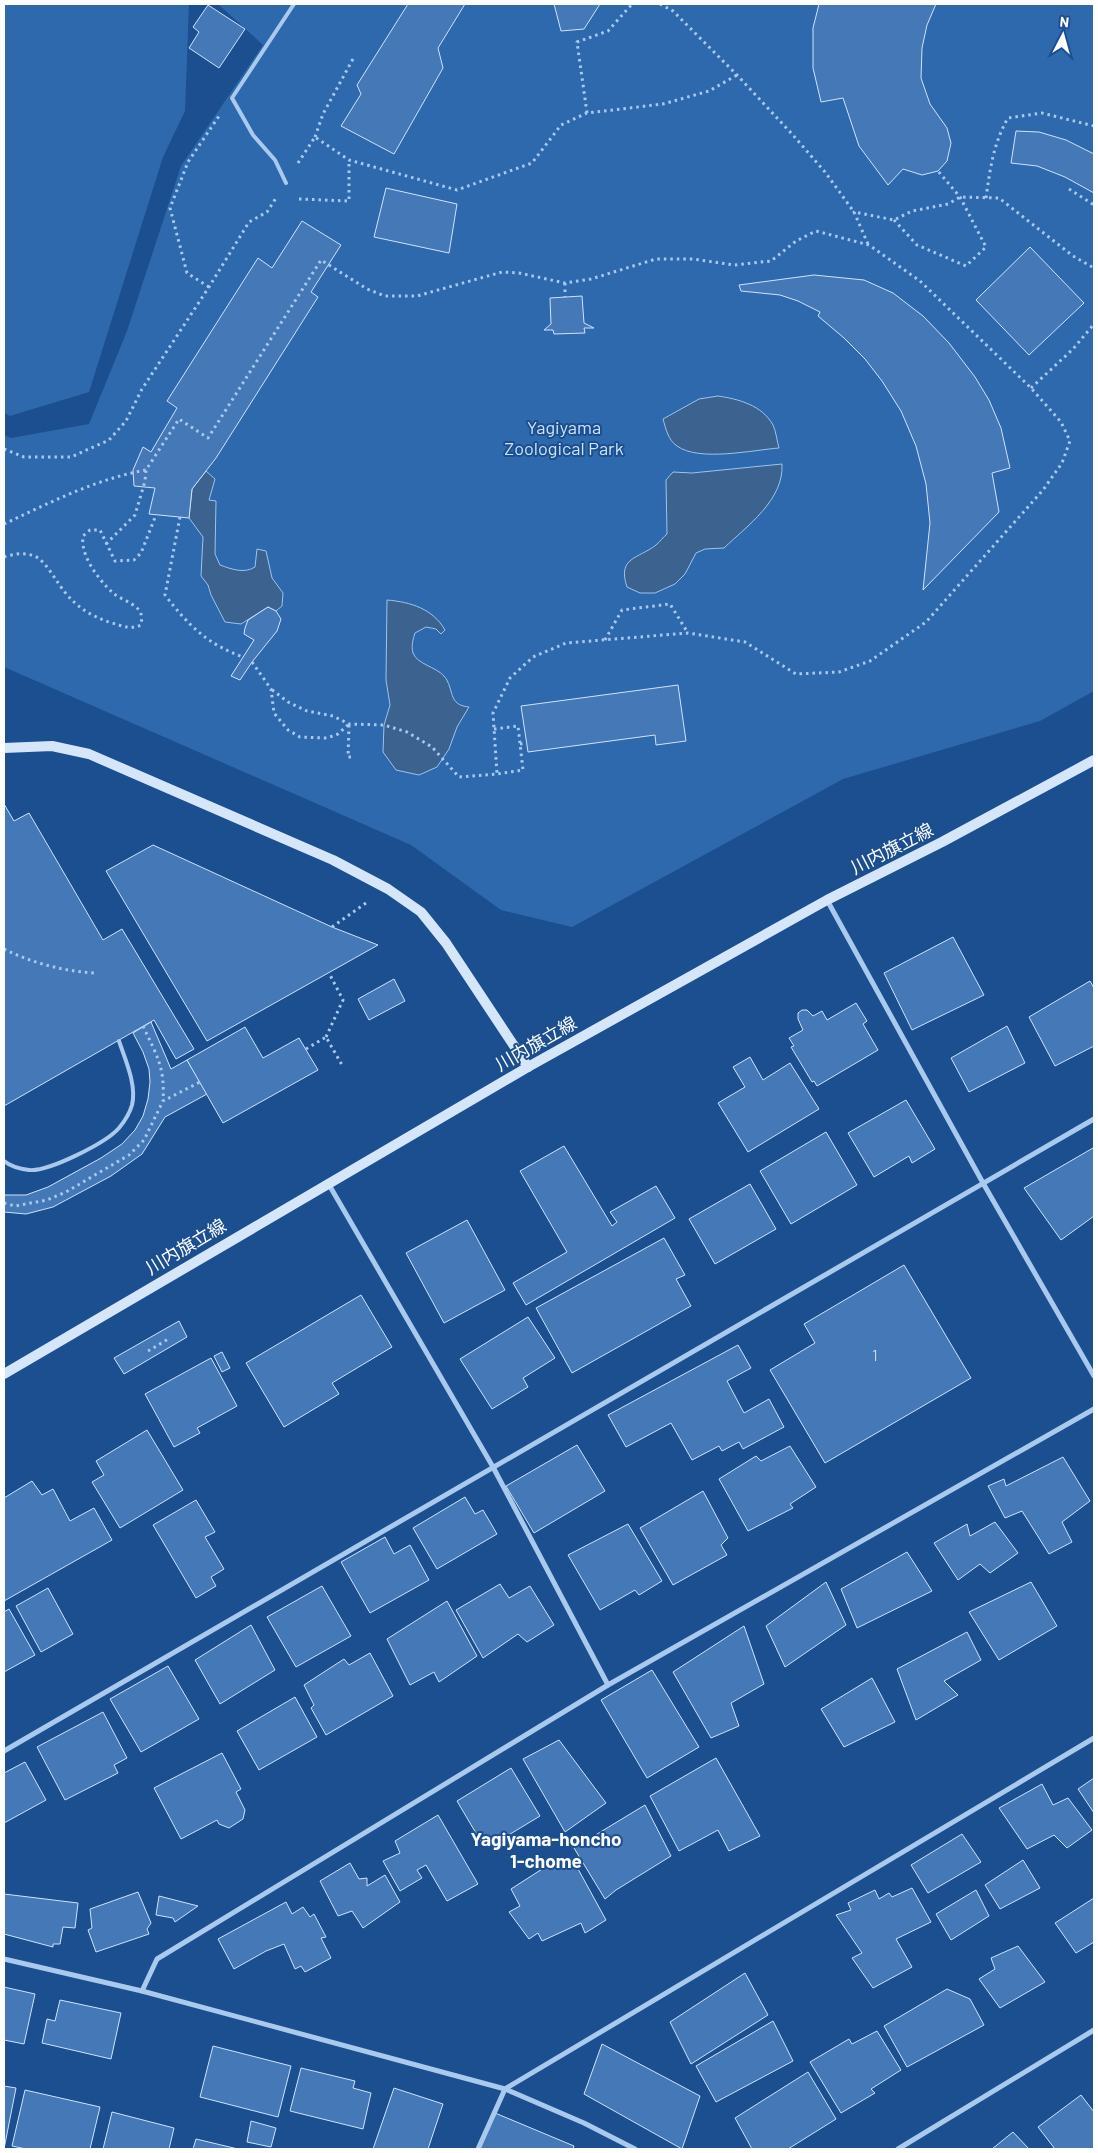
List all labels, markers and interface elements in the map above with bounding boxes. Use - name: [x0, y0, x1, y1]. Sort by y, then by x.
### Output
- north arrow: [1038, 10, 1088, 60]
- text: N: [1059, 13, 1070, 31]
- park label: Yagiyama Zoological Park: [504, 416, 624, 459]
- street label: 川内旗立線: [846, 818, 937, 878]
- street label: 川内旗立線: [491, 1011, 580, 1075]
- street label: 川内旗立線: [141, 1214, 230, 1279]
- house number: 1: [872, 1346, 878, 1364]
- district label: Yagiyama-honcho 1-chome: [470, 1827, 622, 1872]

